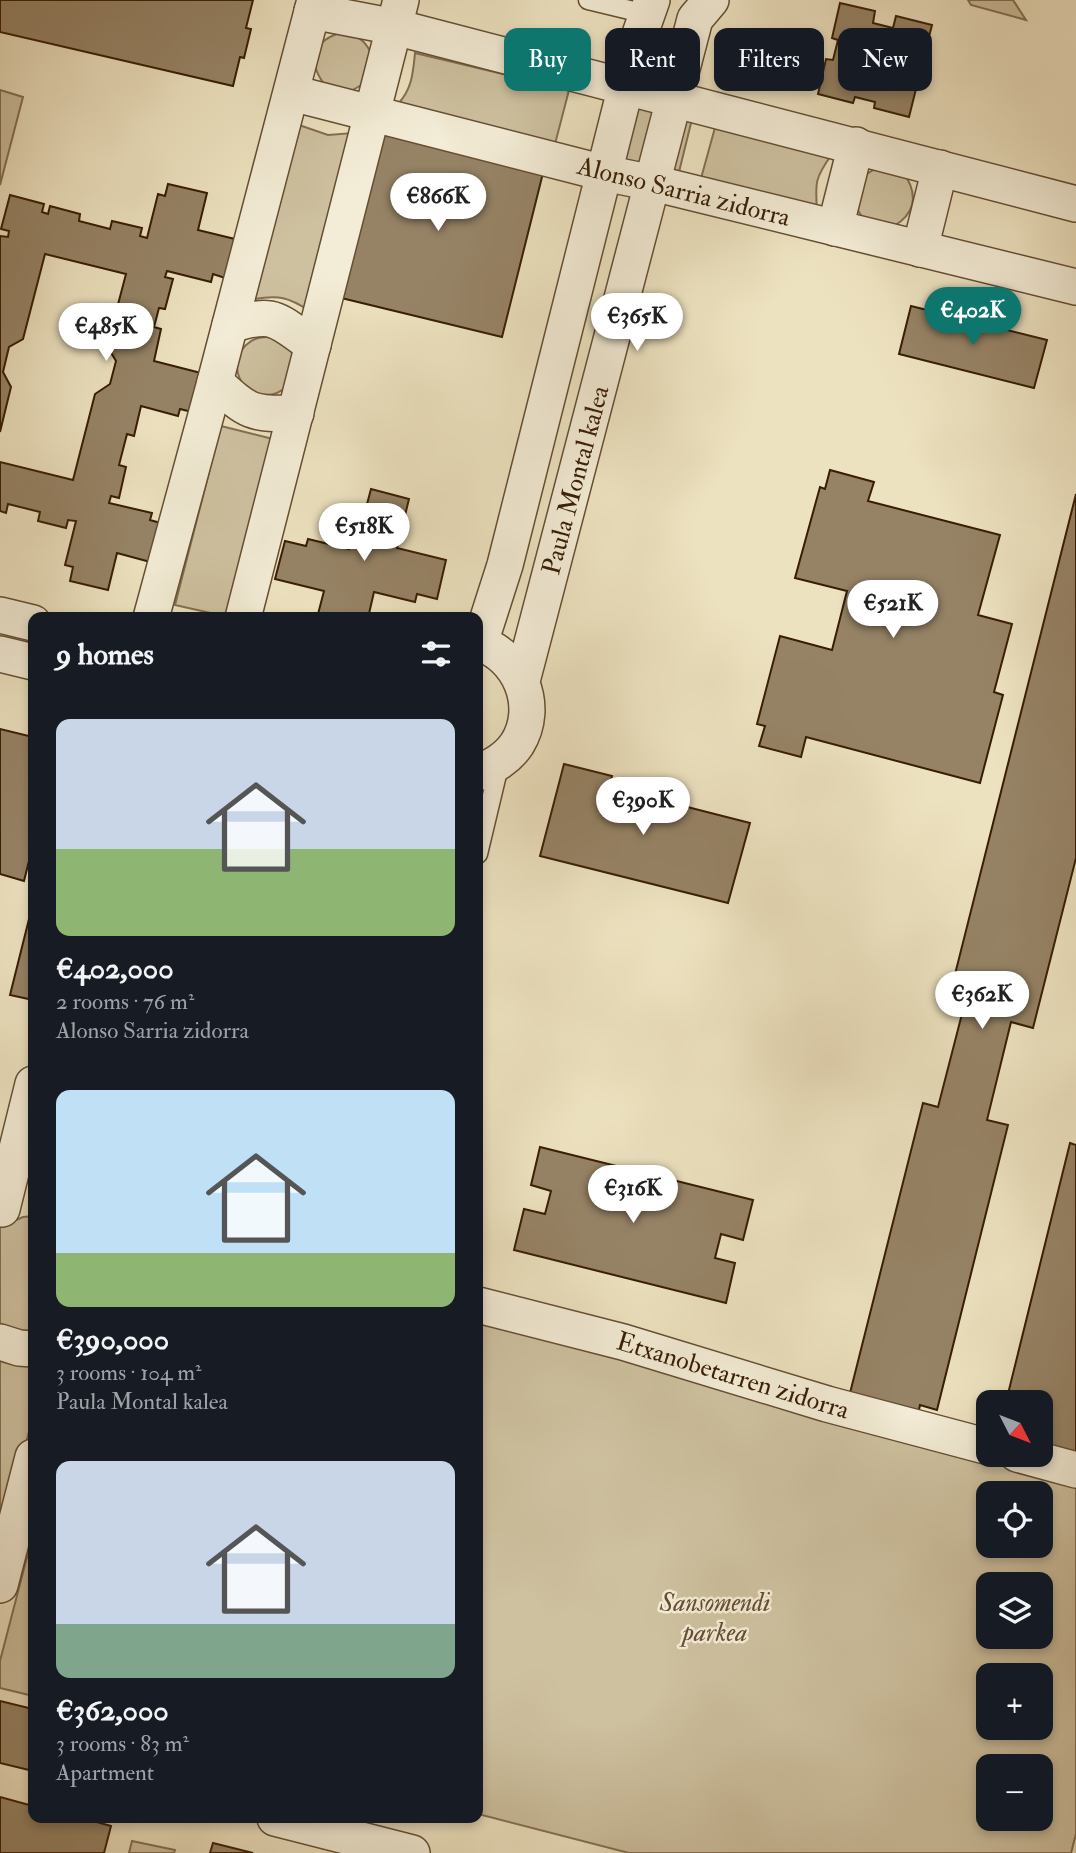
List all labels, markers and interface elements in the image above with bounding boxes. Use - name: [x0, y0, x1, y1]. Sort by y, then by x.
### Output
- chip: Buy: [504, 28, 591, 91]
- chip: Rent: [605, 28, 700, 91]
- chip: Filters: [714, 28, 824, 91]
- chip: New: [838, 28, 932, 91]
- street label: Alonso Sarria zidorra: [573, 150, 794, 234]
- pin: €866K: [389, 174, 487, 233]
- text: €866K: [406, 181, 470, 210]
- pin: €402K: [924, 288, 1022, 347]
- pin: €365K: [588, 294, 686, 353]
- text: €402K: [940, 295, 1006, 324]
- text: €365K: [607, 301, 667, 330]
- pin: €485K: [57, 304, 155, 363]
- text: €485K: [75, 311, 137, 340]
- street label: Paula Montal kalea: [535, 382, 617, 578]
- pin: €518K: [315, 504, 413, 563]
- text: €518K: [335, 511, 393, 540]
- pin: €521K: [844, 580, 942, 640]
- text: €521K: [863, 588, 923, 617]
- icon: filters: [417, 635, 455, 673]
- text: 9 homes: [56, 636, 154, 673]
- icon: home: [193, 764, 319, 890]
- pin: €390K: [594, 778, 692, 837]
- text: €390K: [612, 785, 674, 814]
- text: €402,000: [56, 950, 174, 987]
- pin: €362K: [933, 972, 1031, 1031]
- text: €362K: [951, 979, 1013, 1008]
- text: 2 rooms · 76 m²: [56, 987, 194, 1016]
- text: Alonso Sarria zidorra: [56, 1016, 249, 1045]
- icon: home: [193, 1135, 319, 1261]
- pin: €316K: [584, 1166, 682, 1225]
- text: €316K: [604, 1173, 662, 1202]
- text: €390,000: [56, 1321, 169, 1358]
- street label: Etxanobetarren zidorra: [612, 1325, 853, 1427]
- text: 3 rooms · 104 m²: [56, 1358, 202, 1387]
- text: Paula Montal kalea: [56, 1387, 228, 1416]
- north arrow: [976, 1390, 1054, 1466]
- map controls: [976, 1390, 1053, 1831]
- button: locate: [976, 1481, 1053, 1558]
- icon: home: [193, 1506, 319, 1632]
- button: layers: [976, 1572, 1053, 1649]
- park label: Sansomendi parkea: [659, 1587, 770, 1649]
- button: +: [976, 1663, 1053, 1740]
- text: €362,000: [56, 1692, 169, 1729]
- text: 3 rooms · 83 m²: [56, 1729, 189, 1758]
- button: −: [976, 1754, 1053, 1831]
- text: Apartment: [56, 1758, 154, 1787]

